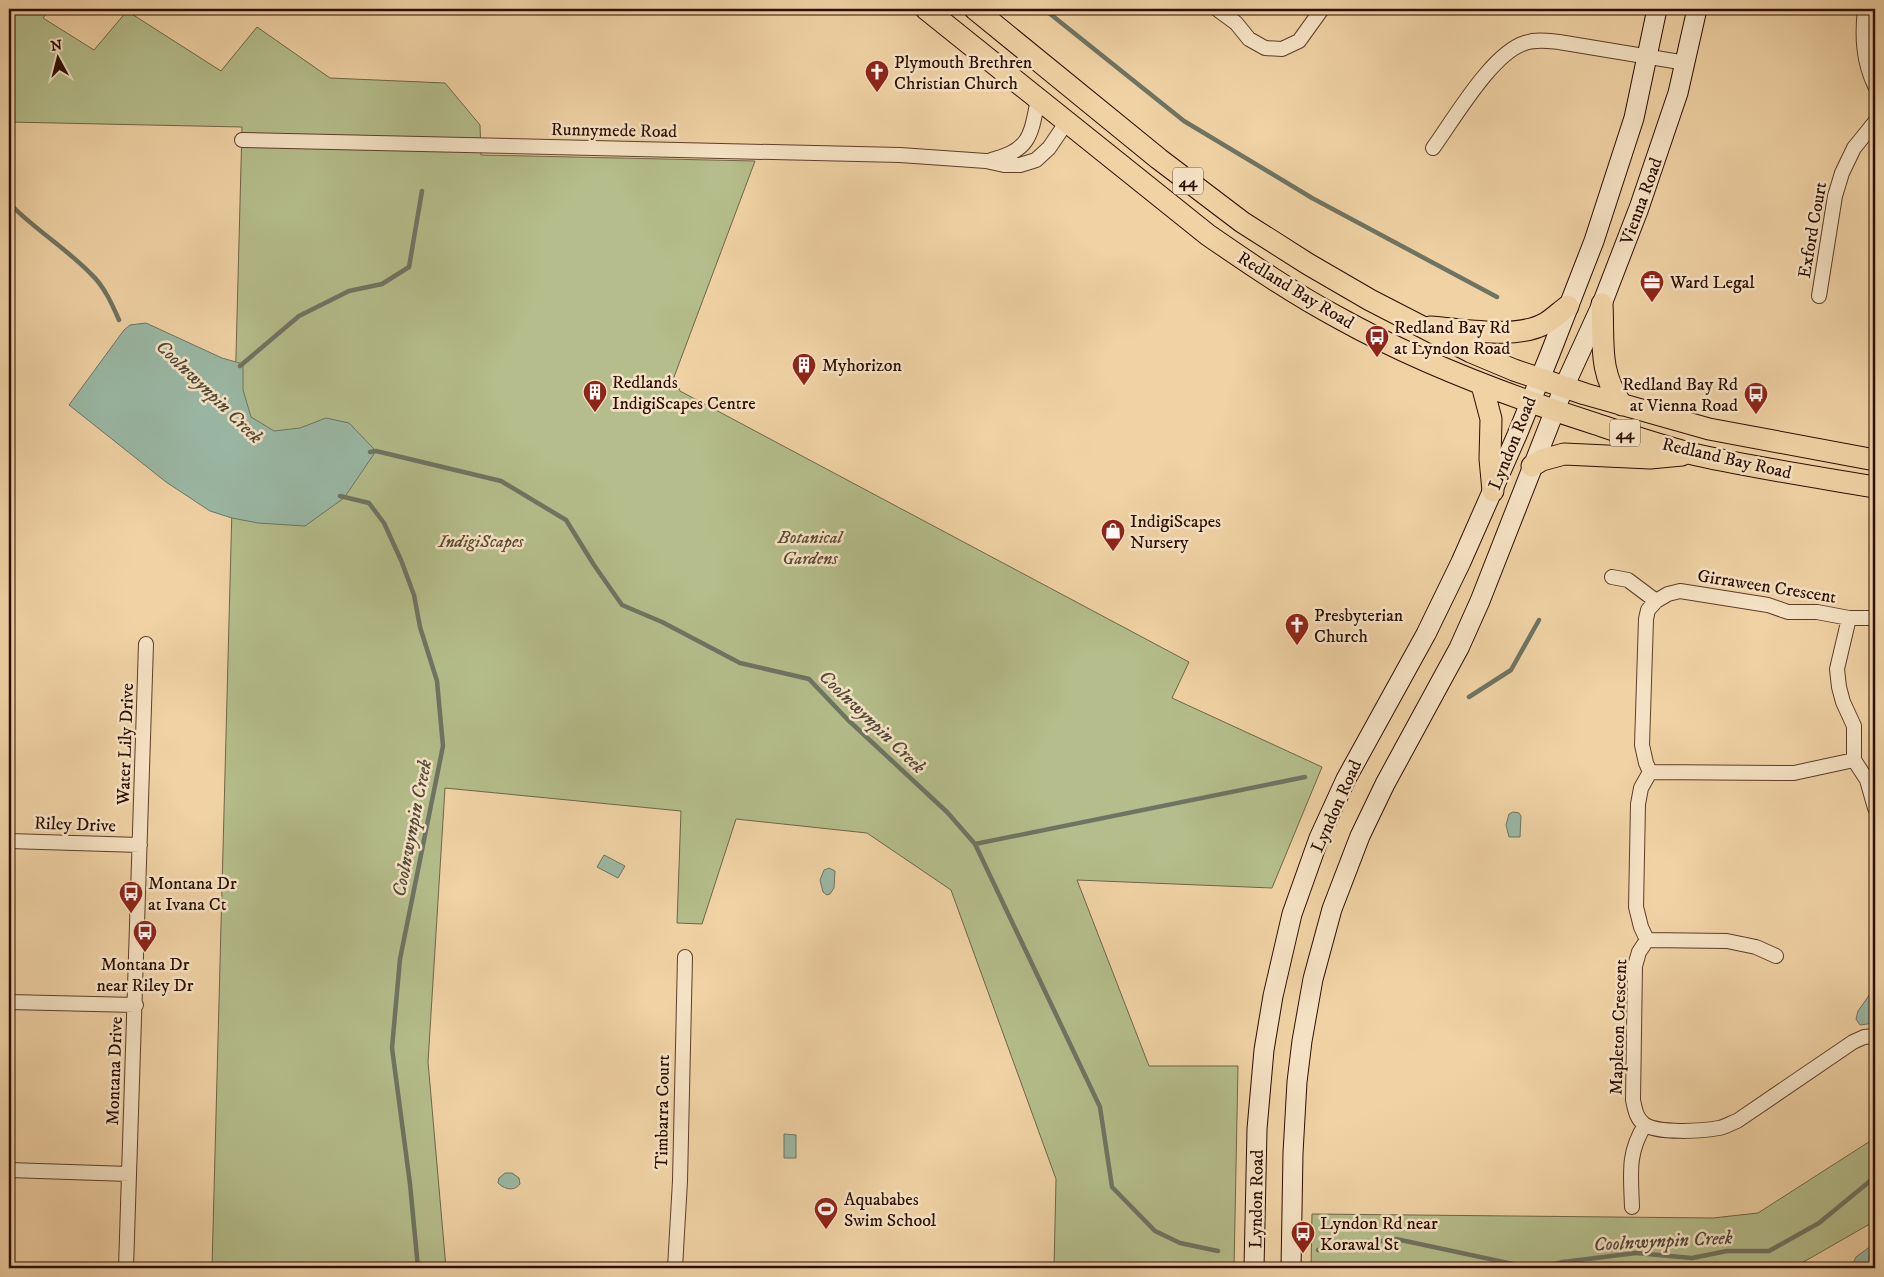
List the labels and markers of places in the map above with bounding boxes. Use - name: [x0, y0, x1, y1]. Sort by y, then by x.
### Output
- place label: Plymouth Brethren Christian Church: [894, 52, 1033, 95]
- church icon: Plymouth Brethren Christian Church: [864, 59, 890, 93]
- office icon: Ward Legal: [1639, 269, 1665, 303]
- place label: Ward Legal: [1669, 272, 1755, 294]
- place label: Redland Bay Rd at Lyndon Road: [1394, 317, 1510, 360]
- bus stop icon: Redland Bay Rd at Lyndon Road: [1364, 324, 1390, 358]
- building icon: Myhorizon: [791, 352, 817, 386]
- place label: Myhorizon: [822, 355, 902, 377]
- place label: Redlands IndigiScapes Centre: [612, 372, 756, 415]
- place label: Redland Bay Rd at Vienna Road: [1622, 374, 1738, 417]
- building icon: Redlands IndigiScapes Centre: [582, 379, 608, 413]
- bus stop icon: Redland Bay Rd at Vienna Road: [1743, 381, 1769, 415]
- place label: IndigiScapes Nursery: [1130, 511, 1221, 554]
- shop icon: IndigiScapes Nursery: [1100, 518, 1126, 552]
- place label: Presbyterian Church: [1314, 605, 1404, 648]
- church icon: Presbyterian Church: [1284, 612, 1310, 646]
- place label: Montana Dr at Ivana Ct: [148, 873, 237, 916]
- bus stop icon: Montana Dr at Ivana Ct: [118, 880, 144, 914]
- bus stop icon: Montana Dr near Riley Dr: [132, 919, 158, 953]
- place label: Montana Dr near Riley Dr: [97, 954, 194, 997]
- place label: Aquababes Swim School: [844, 1189, 937, 1232]
- sports icon: Aquababes Swim School: [813, 1196, 839, 1230]
- place label: Lyndon Rd near Korawal St: [1320, 1213, 1438, 1256]
- bus stop icon: Lyndon Rd near Korawal St: [1290, 1220, 1316, 1254]

